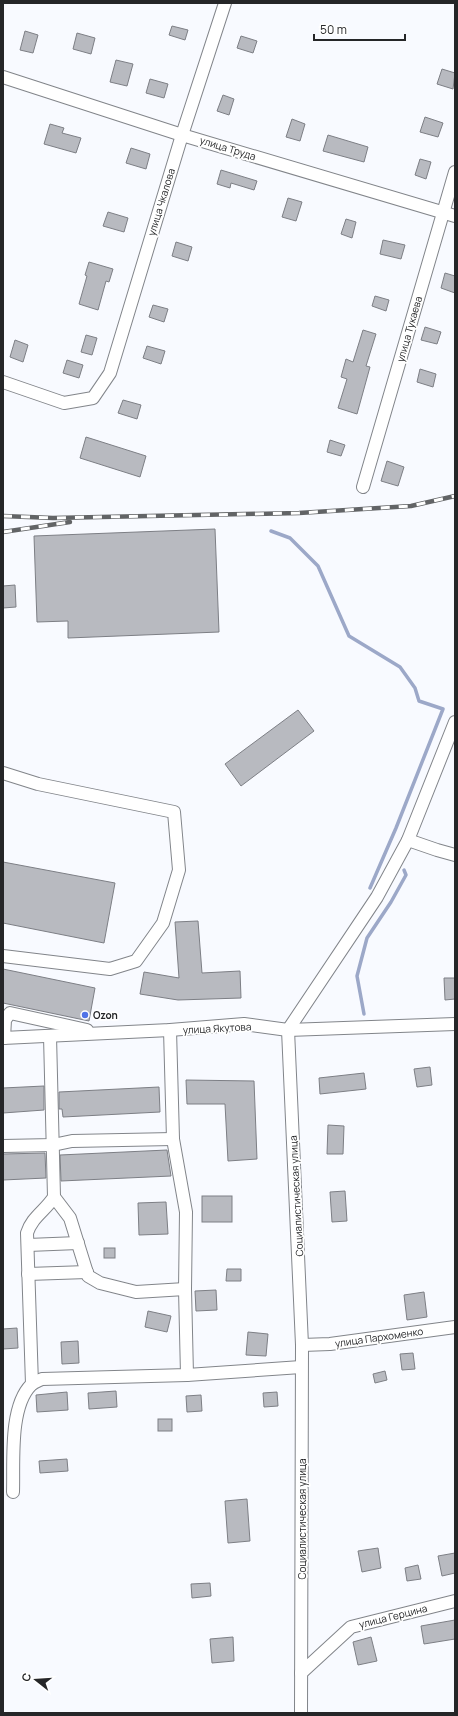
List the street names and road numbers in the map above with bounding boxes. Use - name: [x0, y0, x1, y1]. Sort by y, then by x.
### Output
- street label: улица Труда: [198, 133, 258, 163]
- street label: улица Чкалова: [144, 167, 178, 237]
- street label: улица Тукаева: [393, 294, 425, 364]
- street label: улица Якутова: [182, 1019, 252, 1037]
- street label: Социалистическая улица: [286, 1135, 306, 1257]
- street label: улица Пархоменко: [334, 1324, 424, 1350]
- street label: Социалистическая улица: [295, 1458, 309, 1580]
- street label: улица Герцина: [357, 1601, 429, 1631]

